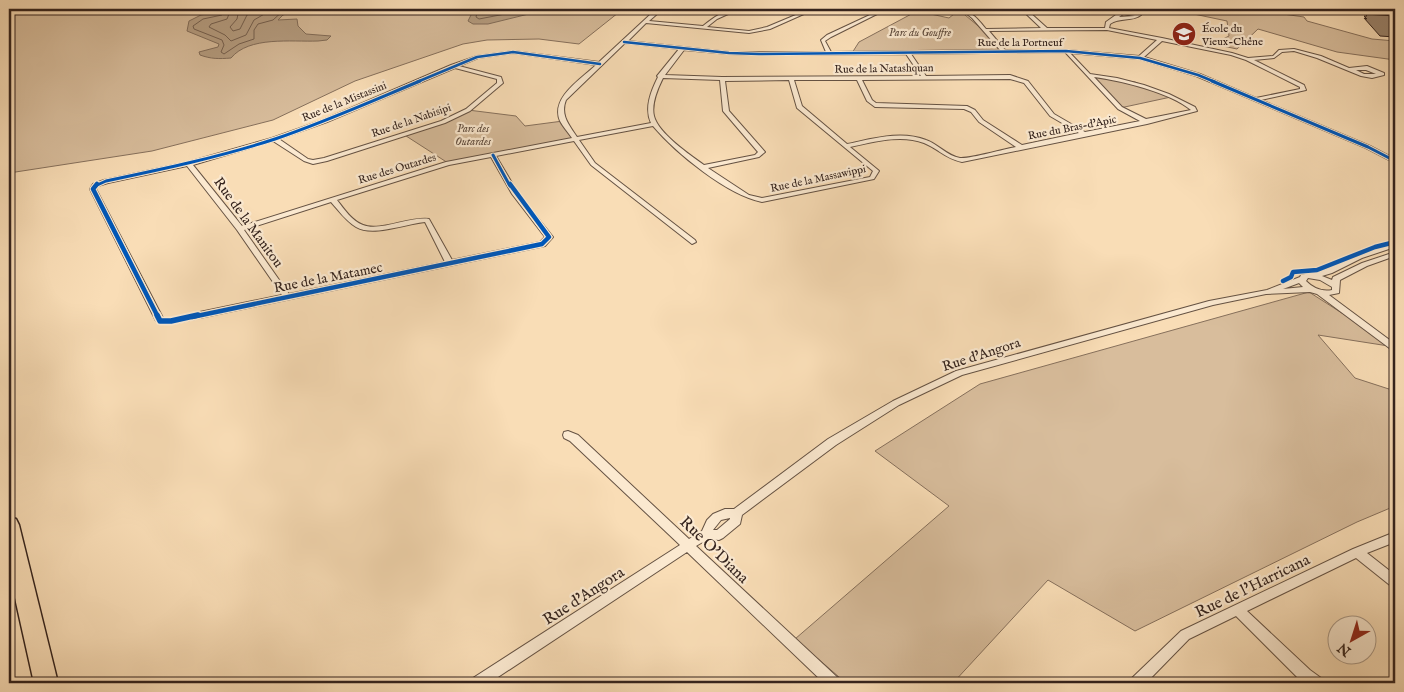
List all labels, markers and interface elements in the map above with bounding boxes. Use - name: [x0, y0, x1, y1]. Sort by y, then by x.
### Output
- school or university icon: École du Vieux-Chêne: [1171, 21, 1197, 47]
- place label: École du Vieux-Chêne: [1201, 22, 1263, 49]
- park label: Parc du Gouffre: [889, 26, 952, 40]
- street label: Rue de la Portneuf: [977, 36, 1065, 50]
- street label: Rue de la Natashquan: [834, 61, 934, 77]
- street label: Rue de la Mistassini: [300, 79, 389, 125]
- street label: Rue de la Nabisipi: [370, 101, 453, 141]
- street label: Rue du Bras-d'Apic: [1027, 112, 1118, 143]
- park label: Parc des Outardes: [455, 122, 492, 149]
- street label: Rue des Outardes: [357, 150, 438, 187]
- street label: Rue de la Massawippi: [769, 162, 867, 196]
- street label: Rue de la Manitou: [209, 174, 287, 271]
- street label: Rue de la Matamec: [272, 259, 384, 297]
- street label: Rue d'Angora: [940, 334, 1024, 376]
- street label: Rue O'Diana: [675, 513, 752, 588]
- street label: Rue de l'Harricana: [1192, 550, 1314, 623]
- street label: Rue d'Angora: [540, 563, 629, 630]
- north arrow: [1326, 614, 1376, 664]
- text: N: [1334, 639, 1356, 661]

